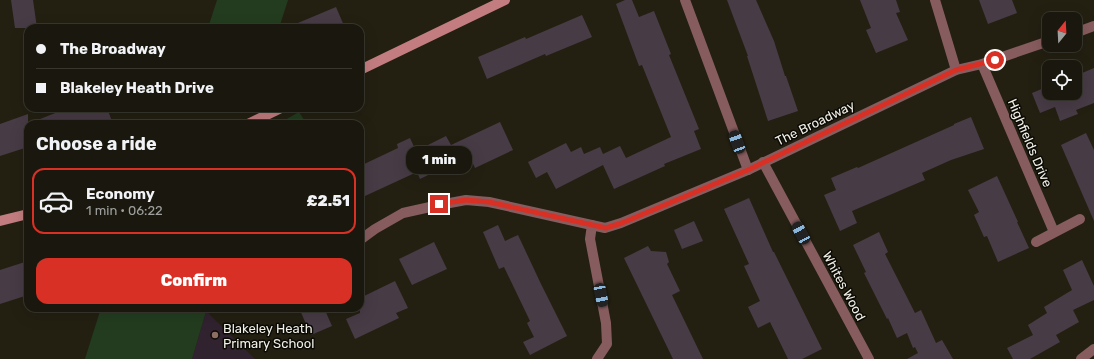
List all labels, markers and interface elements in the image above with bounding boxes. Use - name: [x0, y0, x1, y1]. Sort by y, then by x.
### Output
- north arrow: [1042, 12, 1082, 52]
- map controls: [1042, 12, 1082, 100]
- text: The Broadway: [60, 40, 166, 58]
- route start: [986, 51, 1004, 69]
- button: locate: [1042, 60, 1082, 100]
- text: Blakeley Heath Drive: [60, 79, 214, 97]
- street label: The Broadway: [773, 97, 857, 149]
- street label: Highfields Drive: [1004, 97, 1055, 190]
- car: [727, 129, 747, 155]
- text: Choose a ride: [36, 133, 157, 155]
- callout: 1 min: [406, 146, 472, 174]
- text: 1 min: [422, 152, 456, 167]
- icon: car: [38, 183, 74, 219]
- text: Economy: [86, 185, 155, 203]
- text: £2.51: [306, 192, 350, 210]
- route end: [430, 195, 448, 213]
- text: 1 min · 06:22: [86, 203, 163, 218]
- car: [790, 220, 812, 246]
- street label: Whites Wood: [819, 249, 869, 323]
- button: Confirm: [36, 258, 352, 304]
- car: [593, 282, 609, 308]
- place label: Blakeley Heath Primary School: [223, 321, 314, 351]
- marker: Blakeley Heath Primary School: [210, 330, 220, 340]

